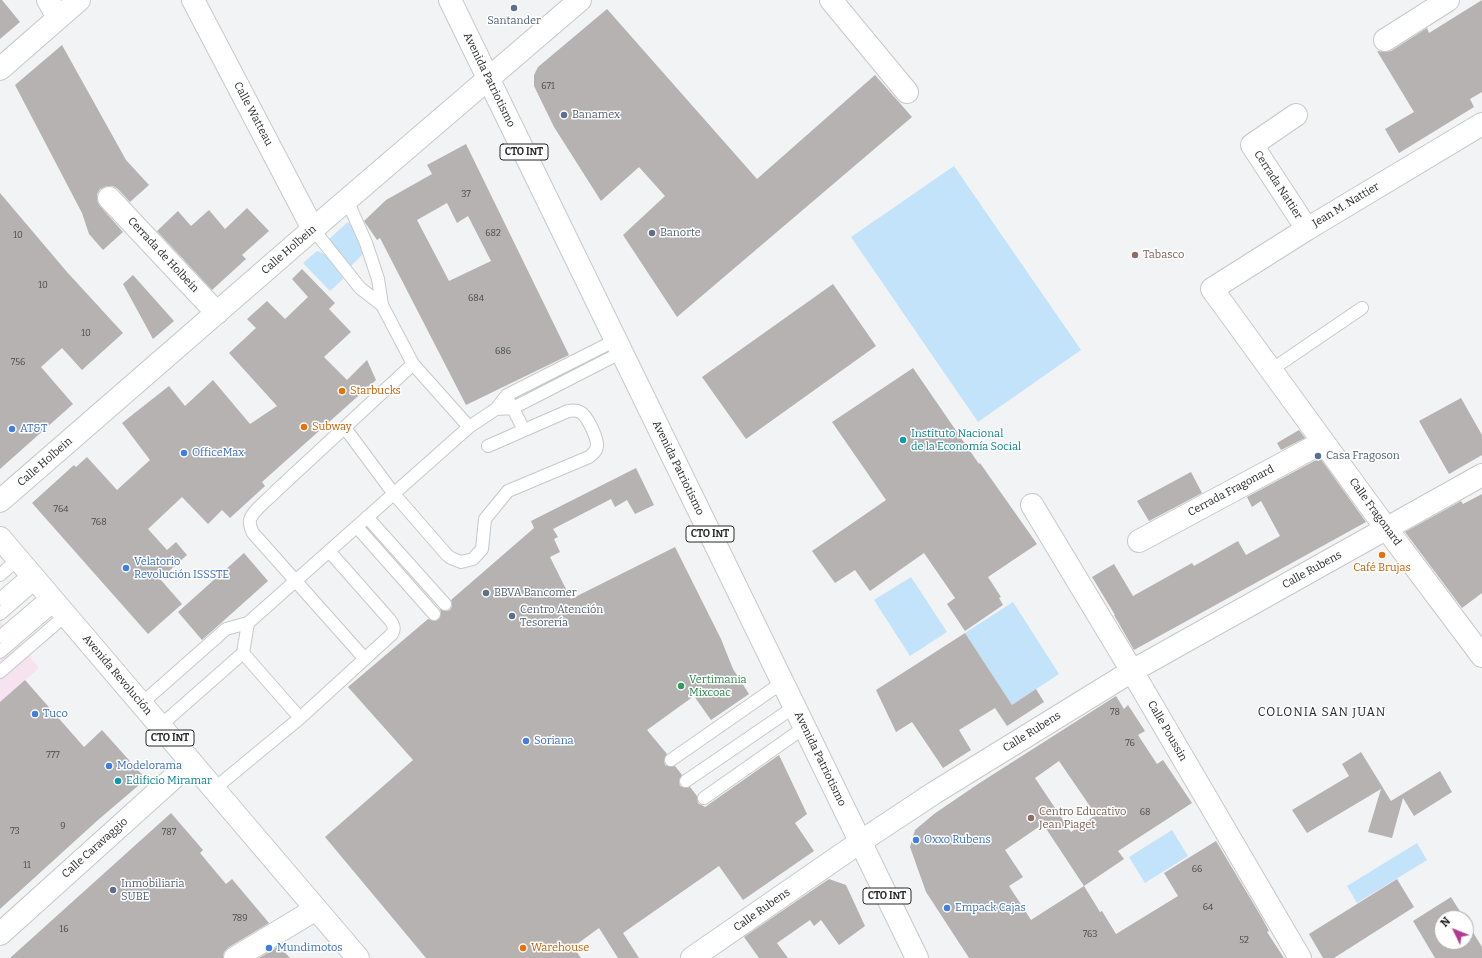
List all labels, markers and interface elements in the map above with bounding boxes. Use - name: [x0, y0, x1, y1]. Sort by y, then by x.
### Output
- marker: Santander: [509, 3, 519, 13]
- place label: Santander: [487, 14, 541, 28]
- street label: Avenida Patriotismo: [460, 31, 518, 129]
- street label: Calle Watteau: [231, 80, 275, 148]
- house number: 671: [541, 81, 555, 91]
- place label: Banamex: [572, 108, 620, 122]
- marker: Banamex: [559, 110, 569, 120]
- road number: CTO INT: [500, 144, 548, 160]
- street label: Cerrada Nattier: [1251, 148, 1305, 222]
- street label: Jean M. Nattier: [1310, 180, 1382, 230]
- house number: 37: [461, 189, 471, 199]
- street label: Cerrada de Holbein: [125, 215, 201, 295]
- street label: Calle Holbein: [259, 223, 319, 277]
- place label: Banorte: [660, 226, 701, 240]
- house number: 682: [485, 228, 501, 238]
- marker: Banorte: [647, 228, 657, 238]
- house number: 10: [13, 230, 23, 240]
- place label: Tabasco: [1143, 248, 1184, 262]
- marker: Tabasco: [1130, 250, 1140, 260]
- house number: 10: [38, 280, 48, 290]
- house number: 684: [468, 293, 484, 303]
- house number: 10: [81, 328, 91, 338]
- house number: 686: [495, 346, 511, 356]
- house number: 756: [11, 357, 25, 367]
- place label: Starbucks: [350, 384, 401, 398]
- marker: Starbucks: [337, 386, 347, 396]
- street label: Avenida Patriotismo: [649, 419, 707, 517]
- place label: Subway: [312, 420, 351, 434]
- place label: AT&T: [20, 422, 47, 436]
- marker: Subway: [299, 422, 309, 432]
- marker: AT&T: [7, 424, 17, 434]
- place label: Instituto Nacional de la Economía Social: [911, 427, 1021, 453]
- street label: Calle Holbein: [15, 435, 75, 489]
- marker: Instituto Nacional de la Economía Social: [898, 435, 908, 445]
- place label: OfficeMax: [192, 446, 244, 460]
- marker: OfficeMax: [179, 448, 189, 458]
- place label: Casa Fragoson: [1326, 449, 1400, 463]
- marker: Casa Fragoson: [1313, 451, 1323, 461]
- street label: Cerrada Fragonard: [1186, 463, 1276, 519]
- street label: Calle Fragonard: [1346, 476, 1404, 548]
- house number: 764: [54, 504, 68, 514]
- house number: 768: [91, 517, 107, 527]
- road number: CTO INT: [686, 526, 734, 542]
- street label: Calle Rubens: [1280, 548, 1344, 592]
- marker: Café Brujas: [1377, 550, 1387, 560]
- place label: Velatorio Revolución ISSSTE: [134, 555, 229, 581]
- place label: Café Brujas: [1353, 561, 1411, 575]
- marker: Velatorio Revolución ISSSTE: [121, 563, 131, 573]
- place label: BBVA Bancomer: [494, 586, 577, 600]
- marker: BBVA Bancomer: [481, 588, 491, 598]
- place label: Centro Atención Tesorería: [520, 603, 603, 629]
- marker: Centro Atención Tesorería: [507, 611, 517, 621]
- street label: Avenida Revolución: [80, 632, 154, 718]
- place label: Vertimania Mixcoac: [689, 673, 747, 699]
- marker: Vertimania Mixcoac: [676, 681, 686, 691]
- street label: Calle Poussin: [1144, 698, 1190, 764]
- district label: COLONIA SAN JUAN: [1258, 706, 1386, 720]
- place label: Tuco: [43, 707, 68, 721]
- house number: 78: [1110, 707, 1120, 717]
- marker: Tuco: [30, 709, 40, 719]
- street label: Calle Rubens: [1001, 709, 1063, 755]
- street label: Avenida Patriotismo: [791, 710, 849, 808]
- road number: CTO INT: [146, 730, 194, 746]
- place label: Soriana: [534, 734, 574, 748]
- marker: Soriana: [521, 736, 531, 746]
- house number: 76: [1125, 738, 1135, 748]
- house number: 777: [46, 750, 60, 760]
- place label: Modelorama: [117, 759, 182, 773]
- marker: Modelorama: [104, 761, 114, 771]
- place label: Edificio Miramar: [126, 774, 212, 788]
- marker: Edificio Miramar: [113, 776, 123, 786]
- place label: Centro Educativo Jean Piaget: [1039, 805, 1126, 831]
- house number: 68: [1140, 807, 1150, 817]
- marker: Centro Educativo Jean Piaget: [1026, 813, 1036, 823]
- street label: Calle Caravaggio: [59, 815, 131, 881]
- house number: 9: [60, 821, 66, 831]
- house number: 73: [10, 826, 20, 836]
- house number: 787: [162, 827, 176, 837]
- place label: Oxxo Rubens: [924, 833, 991, 847]
- marker: Oxxo Rubens: [911, 835, 921, 845]
- house number: 11: [23, 860, 31, 870]
- house number: 66: [1192, 864, 1202, 874]
- place label: Inmobiliaria SUBE: [121, 877, 184, 903]
- marker: Inmobiliaria SUBE: [108, 885, 118, 895]
- street label: Calle Rubens: [731, 886, 793, 934]
- road number: CTO INT: [863, 888, 911, 904]
- place label: Empack Cajas: [955, 901, 1026, 915]
- house number: 64: [1203, 902, 1213, 912]
- marker: Empack Cajas: [942, 903, 952, 913]
- north arrow: [1434, 910, 1474, 950]
- house number: 789: [232, 913, 248, 923]
- text: N: [1438, 915, 1453, 930]
- house number: 16: [60, 924, 68, 934]
- house number: 763: [1083, 929, 1097, 939]
- house number: 52: [1239, 935, 1249, 945]
- place label: Mundimotos: [277, 941, 343, 955]
- place label: Warehouse: [531, 941, 589, 955]
- marker: Mundimotos: [264, 943, 274, 953]
- marker: Warehouse: [518, 943, 528, 953]

